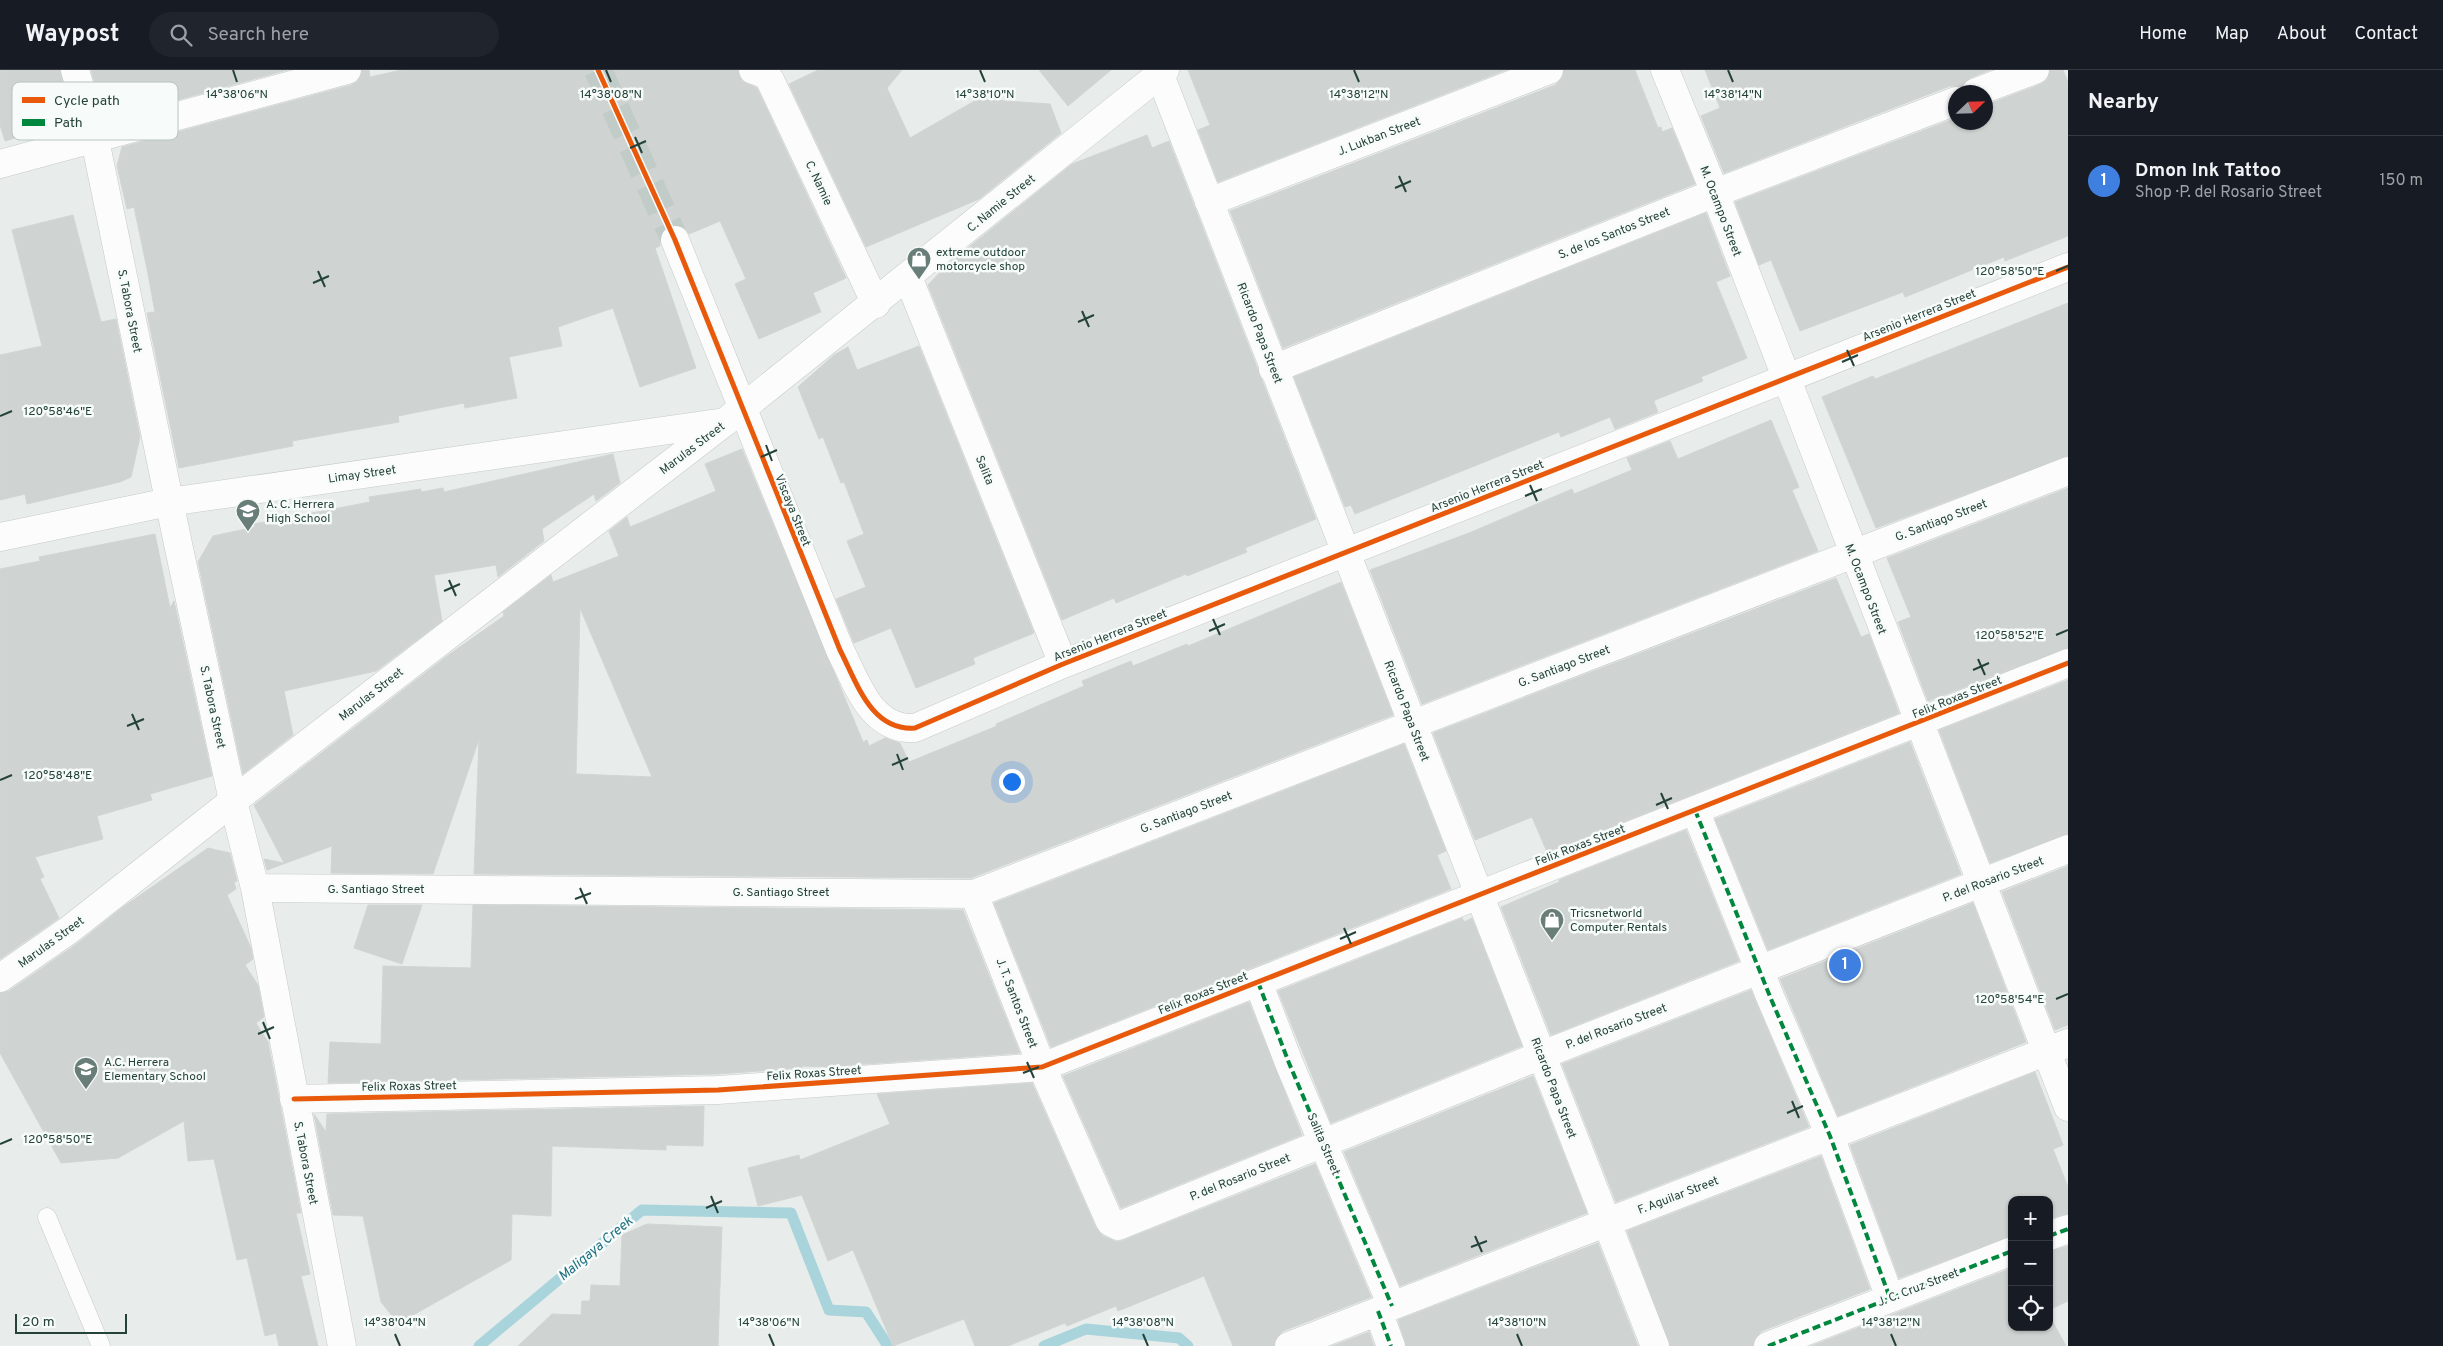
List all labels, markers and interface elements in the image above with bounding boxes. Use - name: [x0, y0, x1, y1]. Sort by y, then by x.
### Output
- search box: [149, 12, 499, 57]
- text: Waypost: [25, 20, 119, 50]
- icon: search: [167, 21, 195, 49]
- text: Search here: [207, 23, 309, 47]
- text: Home: [2139, 23, 2187, 46]
- text: Map: [2215, 23, 2249, 46]
- text: About: [2277, 23, 2326, 46]
- text: Contact: [2354, 23, 2418, 46]
- legend: [12, 82, 178, 140]
- north arrow: [1948, 85, 1993, 130]
- text: 14°38'06"N: [206, 87, 268, 103]
- text: 14°38'08"N: [580, 87, 642, 103]
- text: 14°38'10"N: [955, 87, 1015, 103]
- text: 14°38'12"N: [1330, 87, 1388, 103]
- text: 14°38'14"N: [1704, 87, 1762, 103]
- text: Nearby: [2088, 89, 2159, 116]
- text: Cycle path: [54, 93, 120, 110]
- street label: J. Lukban Street: [1336, 114, 1423, 160]
- text: Path: [54, 115, 83, 132]
- street label: C. Namie: [801, 158, 835, 208]
- text: Dmon Ink Tattoo: [2135, 159, 2281, 183]
- street label: M. Ocampo Street: [1695, 164, 1745, 259]
- street label: C. Namie Street: [964, 171, 1039, 236]
- text: 1: [2101, 171, 2107, 191]
- text: 150 m: [2380, 171, 2423, 191]
- text: Shop · P. del Rosario Street: [2135, 183, 2322, 203]
- street label: S. de los Santos Street: [1556, 204, 1673, 264]
- place label: extreme outdoor motorcycle shop: [936, 245, 1026, 275]
- shop icon: extreme outdoor motorcycle shop: [906, 246, 932, 280]
- text: 120°58'50"E: [1976, 264, 2044, 280]
- street label: S. Tabora Street: [113, 268, 145, 354]
- street label: Ricardo Papa Street: [1232, 281, 1286, 386]
- street label: Arsenio Herrera Street: [1860, 286, 1979, 346]
- text: 120°58'46"E: [24, 404, 92, 420]
- street label: Marulas Street: [657, 419, 729, 479]
- street label: Salita: [971, 453, 997, 487]
- street label: Arsenio Herrera Street: [1428, 457, 1547, 517]
- street label: Limay Street: [327, 462, 397, 488]
- street label: Viscaya Street: [770, 472, 814, 549]
- street label: G. Santiago Street: [1893, 496, 1990, 546]
- place label: A. C. Herrera High School: [266, 497, 334, 527]
- school or university icon: A. C. Herrera High School: [235, 498, 261, 532]
- street label: M. Ocampo Street: [1840, 542, 1890, 637]
- street label: Arsenio Herrera Street: [1051, 606, 1170, 666]
- text: 120°58'52"E: [1976, 628, 2044, 644]
- street label: G. Santiago Street: [1516, 642, 1613, 692]
- street label: Ricardo Papa Street: [1379, 659, 1433, 764]
- street label: S. Tabora Street: [195, 664, 229, 750]
- street label: Marulas Street: [336, 664, 407, 725]
- street label: Felix Roxas Street: [1910, 673, 2005, 723]
- text: 120°58'48"E: [24, 768, 92, 784]
- your location: [999, 769, 1025, 795]
- street label: G. Santiago Street: [1138, 788, 1235, 838]
- street label: Felix Roxas Street: [1533, 821, 1628, 870]
- street label: P. del Rosario Street: [1940, 853, 2046, 907]
- street label: G. Santiago Street: [327, 882, 425, 898]
- street label: G. Santiago Street: [732, 885, 830, 901]
- place label: Tricsnetworld Computer Rentals: [1570, 906, 1667, 936]
- shop icon: Tricsnetworld Computer Rentals: [1539, 907, 1565, 941]
- street label: Marulas Street: [15, 913, 88, 972]
- pin: 1: [1829, 946, 1861, 984]
- street label: J. T. Santos Street: [992, 956, 1041, 1051]
- street label: Felix Roxas Street: [1156, 969, 1251, 1019]
- text: 120°58'54"E: [1976, 992, 2044, 1008]
- street label: P. del Rosario Street: [1563, 1000, 1669, 1054]
- street label: Ricardo Papa Street: [1526, 1036, 1580, 1141]
- place label: A.C. Herrera Elementary School: [104, 1055, 206, 1085]
- school or university icon: A.C. Herrera Elementary School: [73, 1056, 99, 1090]
- street label: Felix Roxas Street: [766, 1063, 862, 1085]
- street label: Felix Roxas Street: [361, 1078, 457, 1096]
- street label: Salita Street: [1303, 1111, 1343, 1178]
- street label: S. Tabora Street: [289, 1120, 321, 1206]
- text: 120°58'50"E: [24, 1132, 92, 1148]
- street label: P. del Rosario Street: [1188, 1150, 1293, 1205]
- street label: F. Aguilar Street: [1636, 1173, 1721, 1219]
- map controls: [2008, 1196, 2053, 1331]
- button: +: [2008, 1196, 2053, 1241]
- water label: Maligaya Creek: [555, 1213, 637, 1285]
- button: −: [2008, 1241, 2053, 1286]
- street label: J. C. Cruz Street: [1875, 1265, 1961, 1311]
- button: locate: [2008, 1286, 2053, 1331]
- scale bar: [15, 1311, 128, 1334]
- text: 20 m: [22, 1314, 55, 1331]
- text: 14°38'04"N: [364, 1315, 426, 1331]
- text: 14°38'06"N: [738, 1315, 800, 1331]
- text: 14°38'08"N: [1112, 1315, 1174, 1331]
- text: 14°38'10"N: [1487, 1315, 1547, 1331]
- text: 14°38'12"N: [1862, 1315, 1920, 1331]

